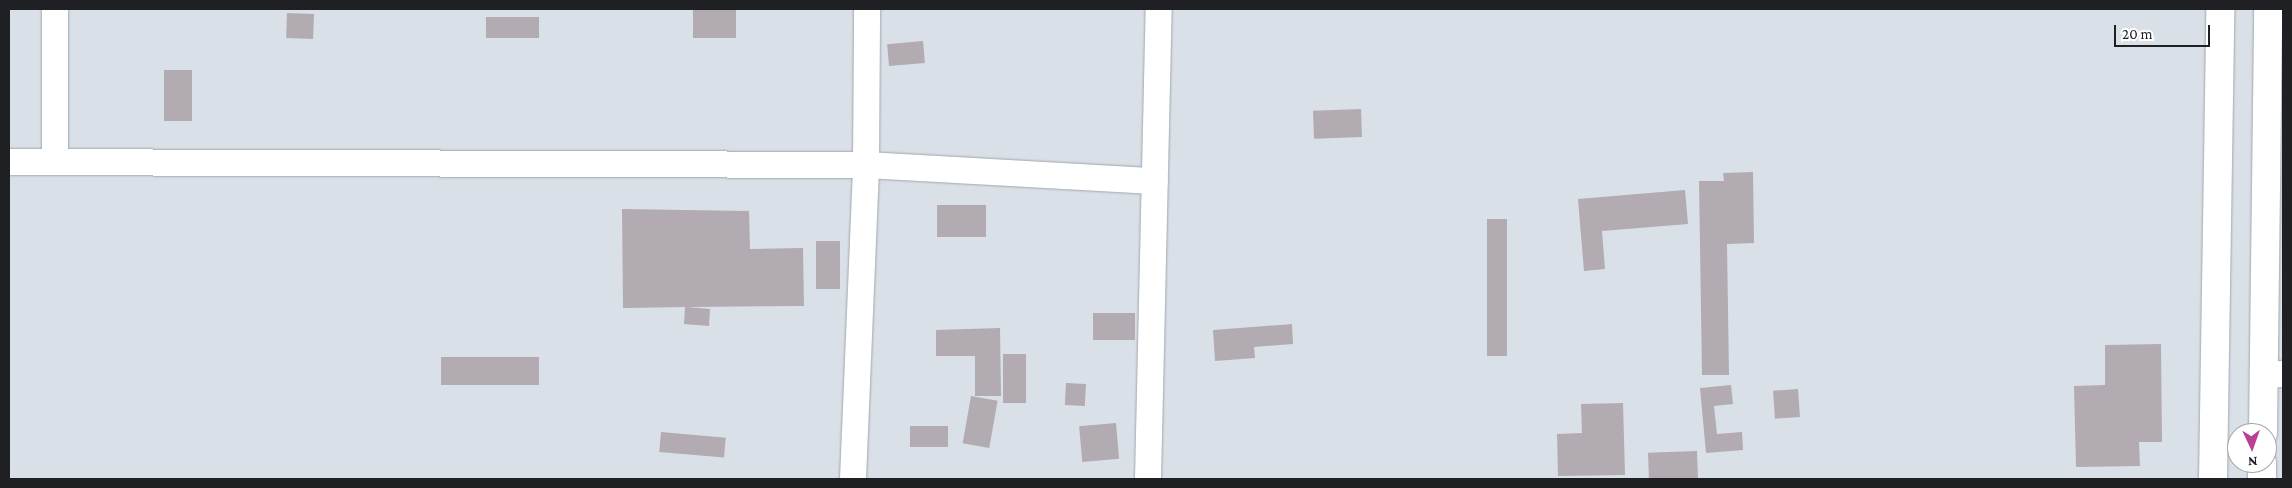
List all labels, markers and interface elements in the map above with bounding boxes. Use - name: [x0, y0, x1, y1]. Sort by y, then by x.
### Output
- scale bar: [2117, 15, 2213, 47]
- text: 20 m: [2122, 26, 2153, 42]
- north arrow: [2227, 423, 2277, 473]
- text: N: [2248, 454, 2258, 470]

